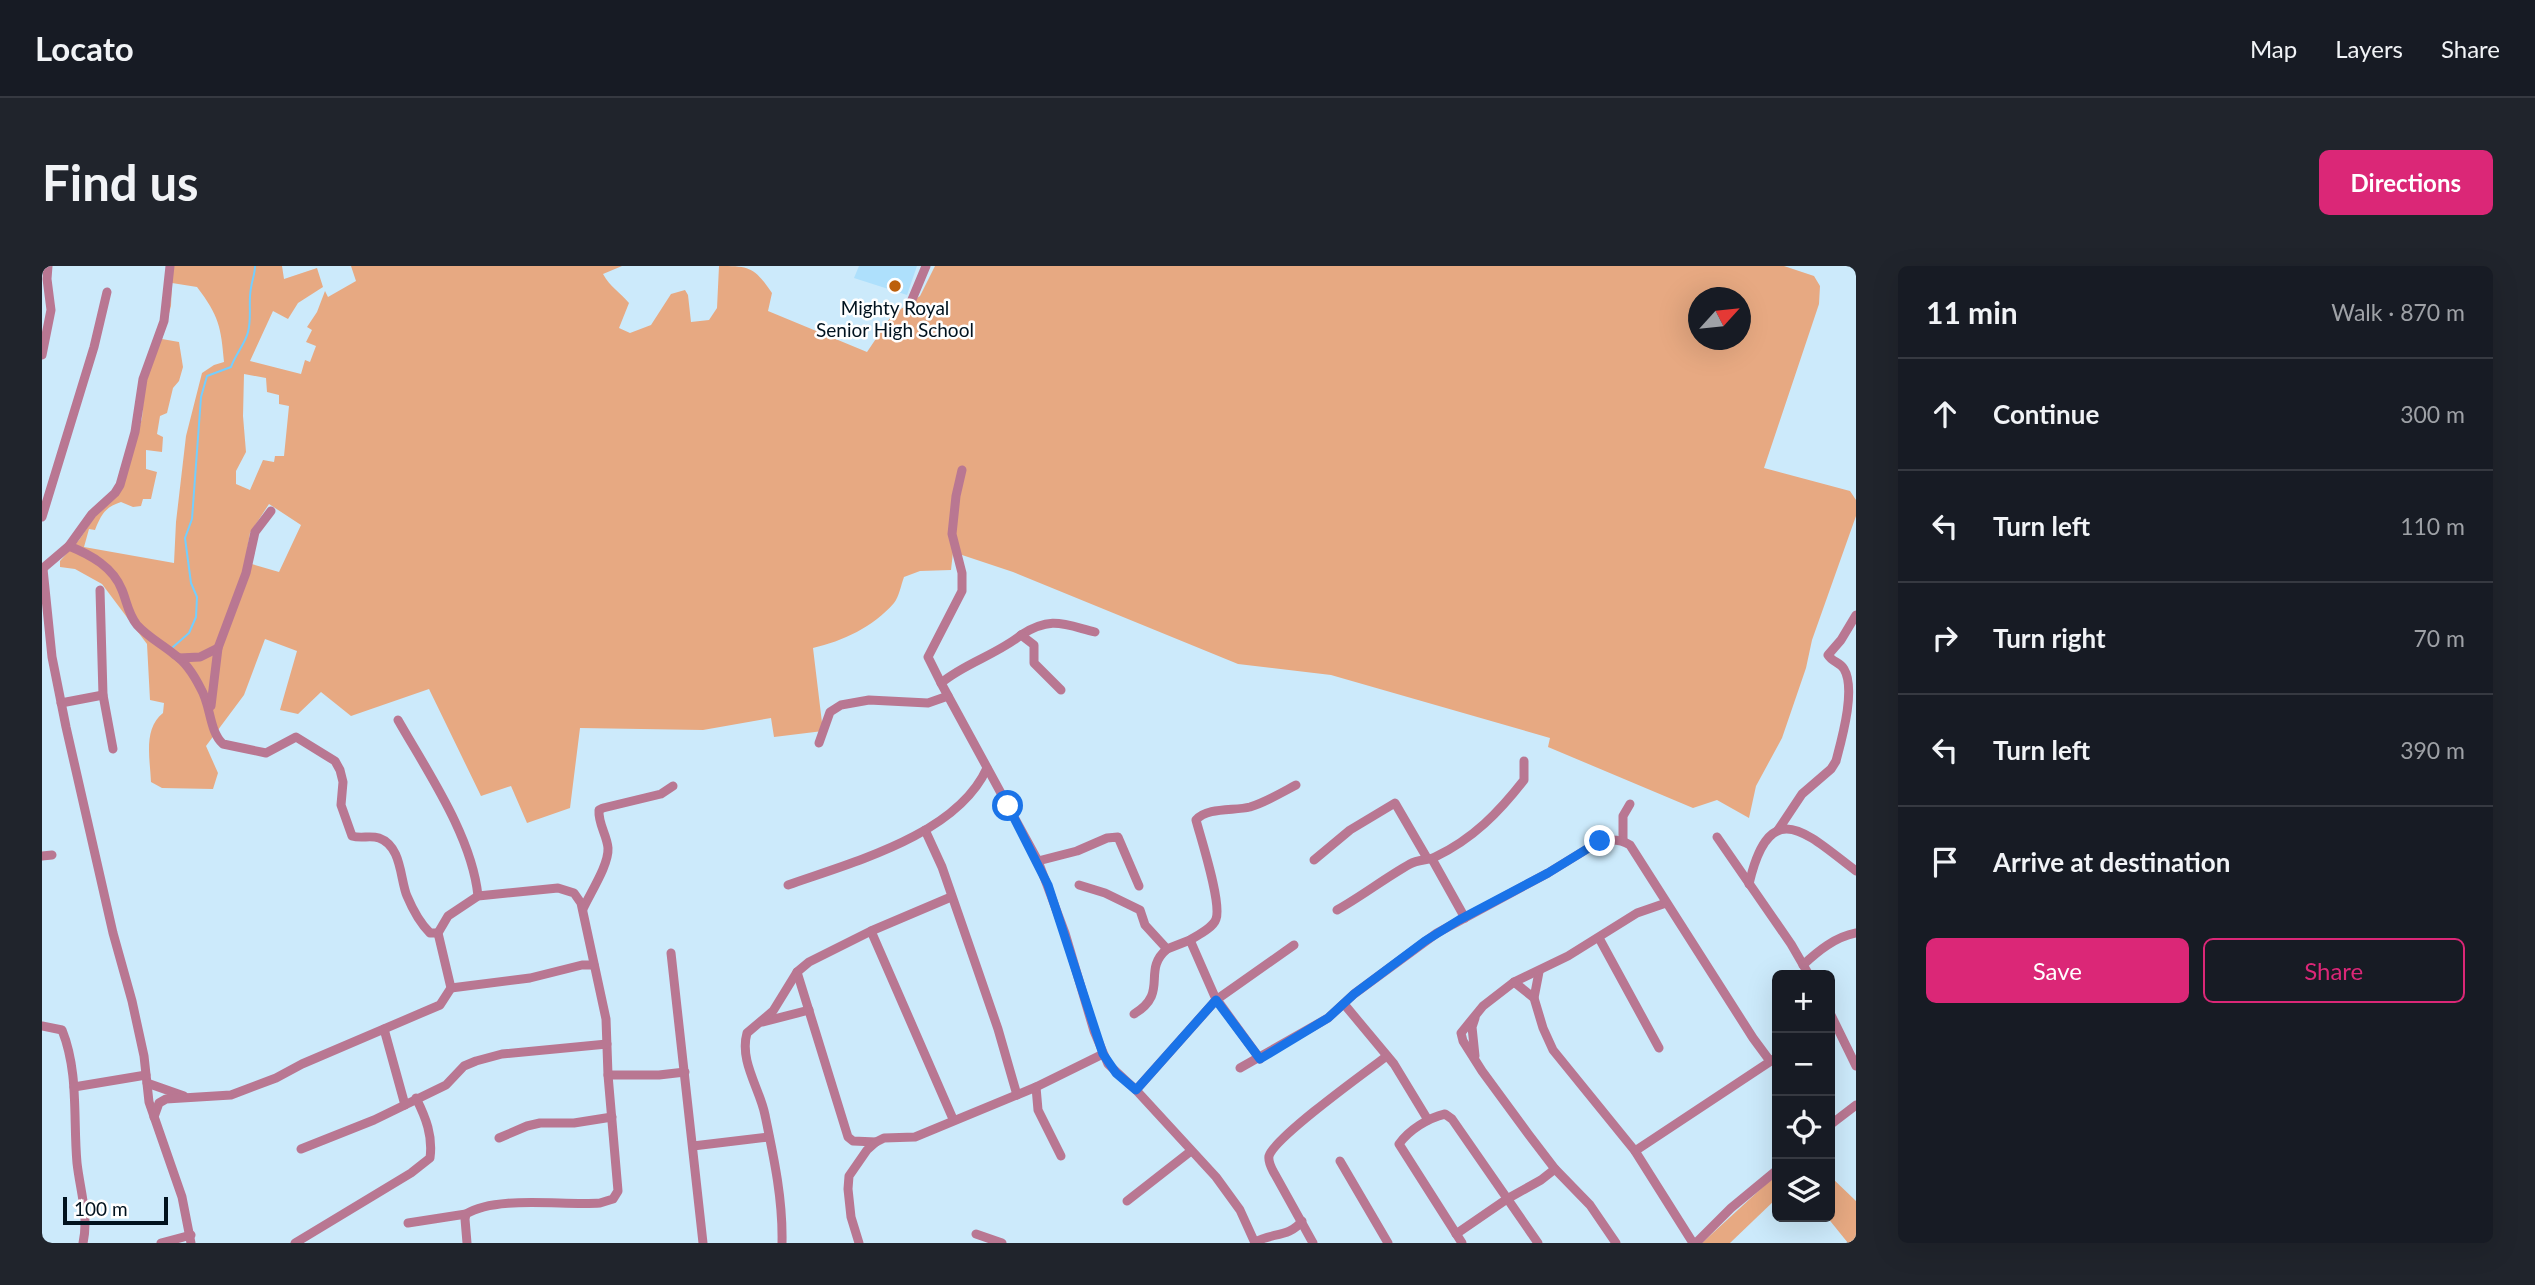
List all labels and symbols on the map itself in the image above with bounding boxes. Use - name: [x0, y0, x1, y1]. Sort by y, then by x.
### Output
- marker: Mighty Royal Senior High School: [887, 278, 903, 294]
- north arrow: [1688, 287, 1751, 350]
- place label: Mighty Royal Senior High School: [816, 296, 974, 341]
- route start: [992, 790, 1023, 821]
- route end: [1584, 825, 1615, 856]
- scale bar: [63, 1194, 168, 1226]

